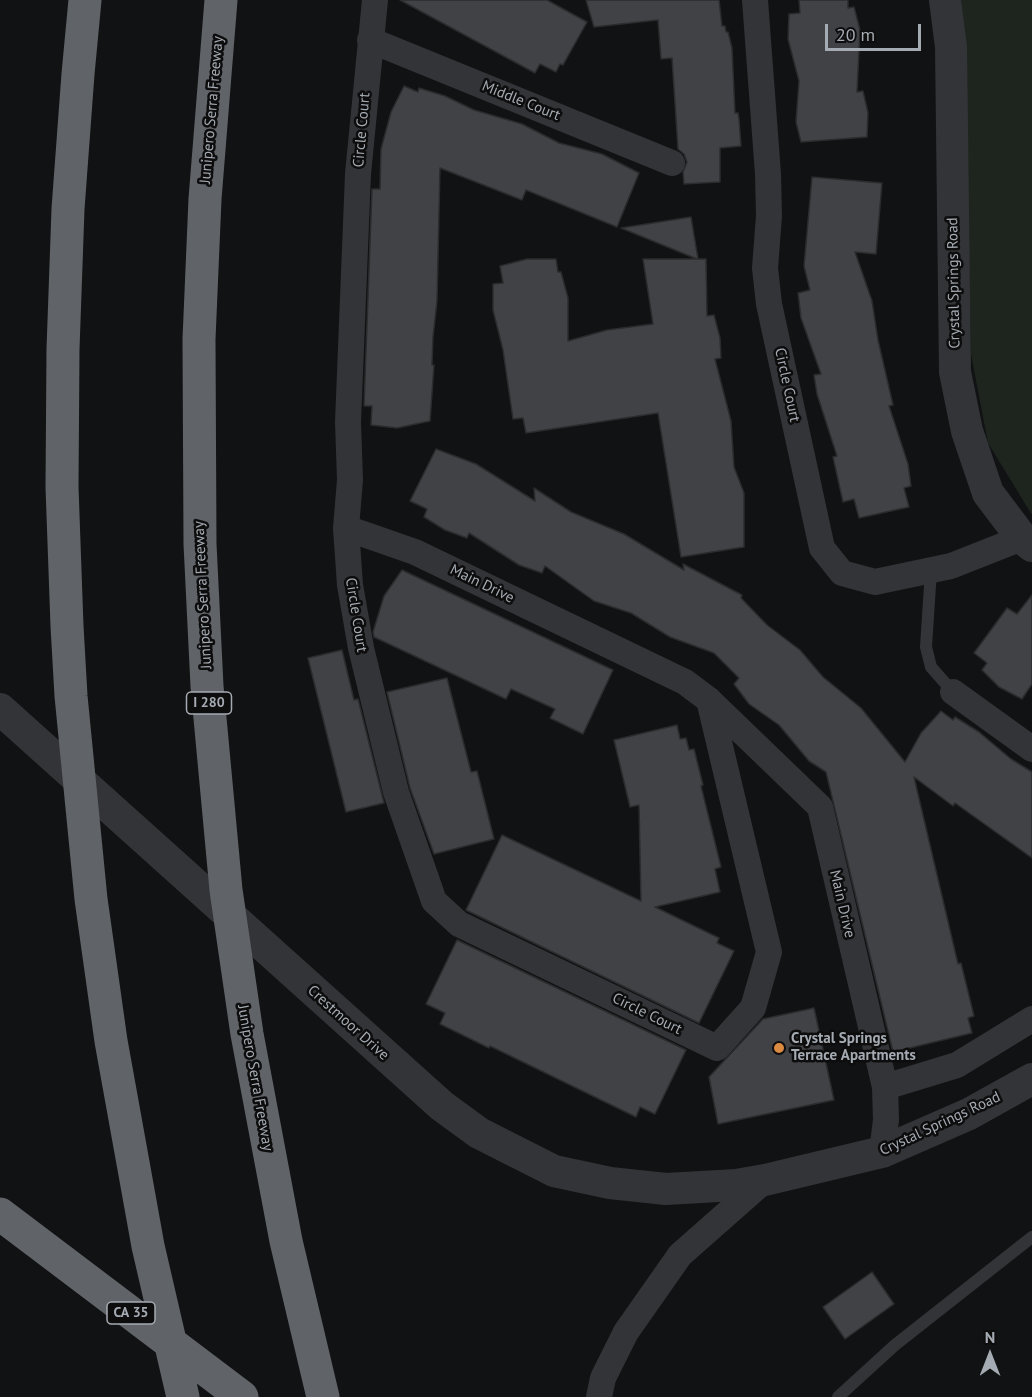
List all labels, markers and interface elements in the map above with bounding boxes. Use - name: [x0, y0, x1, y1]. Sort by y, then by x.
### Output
- scale bar: [828, 12, 924, 50]
- text: 20 m: [836, 23, 875, 46]
- street label: Junipero Serra Freeway: [197, 35, 227, 185]
- street label: Middle Court: [479, 77, 563, 125]
- street label: Circle Court: [350, 92, 374, 168]
- street label: Crystal Springs Road: [944, 217, 964, 349]
- street label: Circle Court: [770, 346, 804, 424]
- street label: Junipero Serra Freeway: [190, 521, 216, 669]
- street label: Main Drive: [447, 561, 517, 607]
- street label: Circle Court: [341, 576, 371, 654]
- road number: I 280: [186, 692, 232, 714]
- street label: Main Drive: [825, 868, 859, 940]
- street label: Crestmoor Drive: [304, 982, 392, 1064]
- street label: Circle Court: [609, 989, 685, 1039]
- street label: Junipero Serra Freeway: [233, 1004, 277, 1152]
- place label: Crystal Springs Terrace Apartments: [791, 1030, 916, 1065]
- marker: Crystal Springs Terrace Apartments: [772, 1041, 786, 1055]
- street label: Crystal Springs Road: [877, 1088, 1003, 1160]
- road number: CA 35: [107, 1302, 155, 1324]
- north arrow: [960, 1325, 1020, 1385]
- text: N: [985, 1327, 995, 1347]

